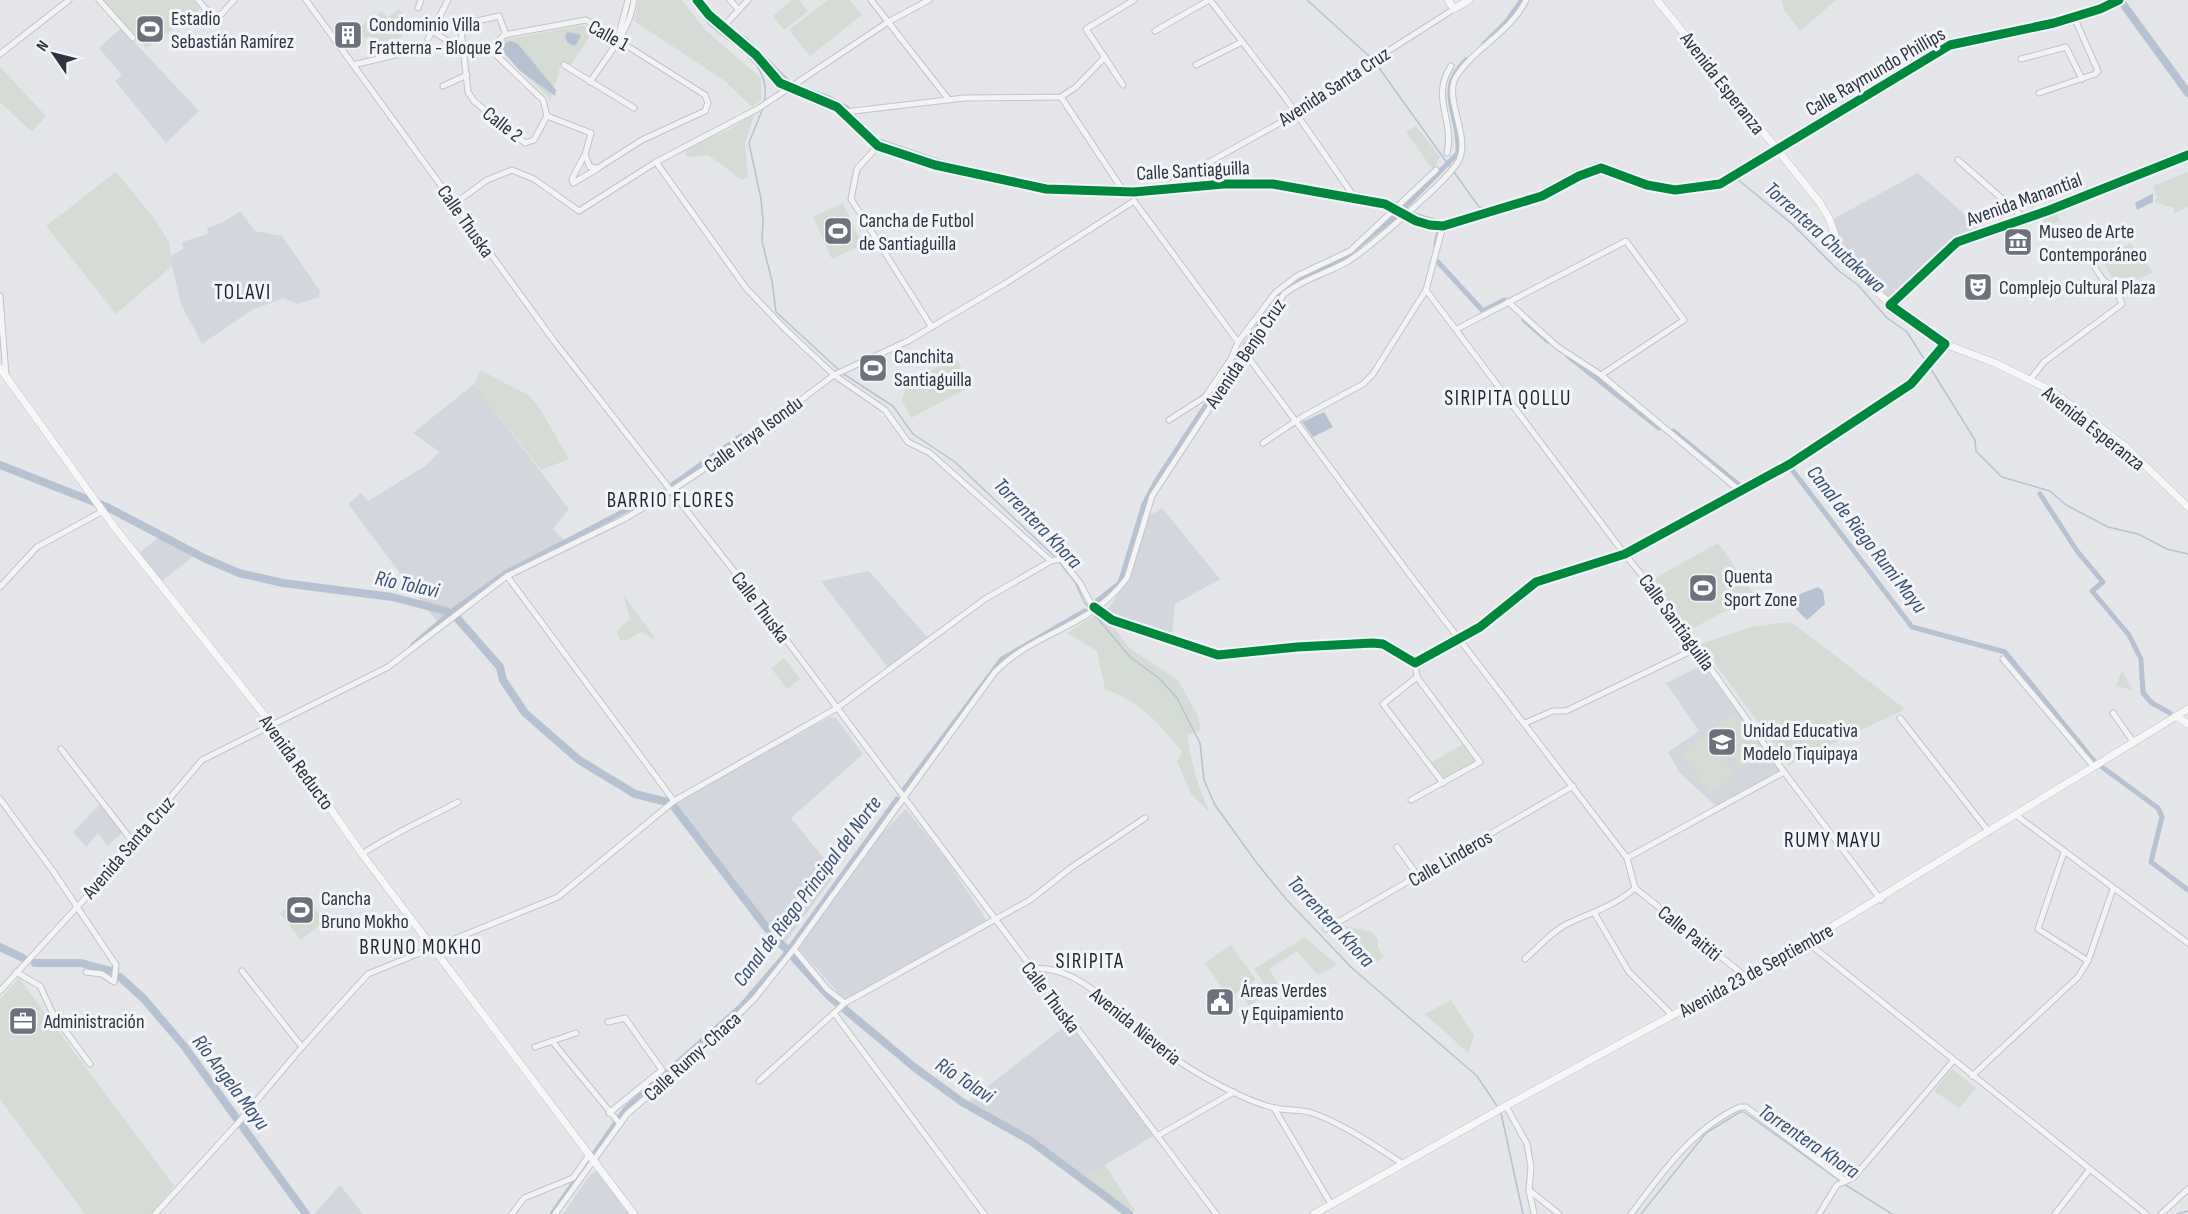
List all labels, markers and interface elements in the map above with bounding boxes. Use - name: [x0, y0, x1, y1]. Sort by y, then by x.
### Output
- place label: Estadio Sebastián Ramírez: [171, 7, 294, 54]
- sports icon: Estadio Sebastián Ramírez: [134, 13, 166, 45]
- place label: Condominio Villa Fratterna - Bloque 2: [369, 13, 503, 60]
- street label: Calle 1: [584, 15, 633, 57]
- building icon: Condominio Villa Fratterna - Bloque 2: [332, 19, 364, 51]
- street label: Calle Raymundo Phillips: [1801, 22, 1950, 122]
- north arrow: [24, 24, 84, 84]
- street label: Avenida Esperanza: [1674, 27, 1770, 140]
- text: N: [33, 37, 53, 55]
- street label: Avenida Santa Cruz: [1273, 42, 1395, 132]
- street label: Calle 2: [478, 102, 527, 148]
- street label: Calle Santiaguilla: [1136, 156, 1250, 186]
- street label: Avenida Manantial: [1962, 168, 2085, 232]
- water label: Torrentera Chutakawa: [1759, 177, 1891, 298]
- street label: Calle Thuska: [432, 181, 499, 262]
- place label: Cancha de Futbol de Santiaguilla: [859, 209, 974, 256]
- sports icon: Cancha de Futbol de Santiaguilla: [822, 215, 854, 247]
- place label: Museo de Arte Contemporáneo: [2039, 220, 2147, 267]
- museum icon: Museo de Arte Contemporáneo: [2002, 226, 2034, 258]
- theatre icon: Complejo Cultural Plaza: [1962, 271, 1994, 303]
- place label: Complejo Cultural Plaza: [1999, 276, 2156, 300]
- district label: TOLAVI: [214, 280, 272, 305]
- street label: Avenida Benjo Cruz: [1200, 294, 1291, 414]
- place label: Canchita Santiaguilla: [894, 345, 972, 392]
- sports icon: Canchita Santiaguilla: [857, 352, 889, 384]
- street label: Avenida Esperanza: [2036, 381, 2150, 476]
- district label: SIRIPITA QOLLU: [1444, 386, 1572, 411]
- street label: Calle Iraya Isondu: [700, 391, 807, 479]
- water label: Canal de Riego Rumi Mayu: [1801, 461, 1932, 618]
- water label: Torrentera Khora: [988, 473, 1087, 574]
- district label: BARRIO FLORES: [607, 488, 735, 513]
- place label: Quenta Sport Zone: [1724, 565, 1797, 612]
- water label: Río Tolavi: [373, 566, 442, 604]
- street label: Calle Thuska: [726, 567, 795, 648]
- street label: Calle Santiaguilla: [1633, 570, 1719, 676]
- sports icon: Quenta Sport Zone: [1687, 572, 1719, 604]
- street label: Avenida Reducto: [253, 710, 339, 815]
- place label: Unidad Educativa Modelo Tiquipaya: [1743, 719, 1858, 766]
- school or university icon: Unidad Educativa Modelo Tiquipaya: [1706, 726, 1738, 758]
- street label: Avenida Santa Cruz: [77, 791, 180, 905]
- water label: Canal de Riego Principal del Norte: [728, 791, 887, 991]
- street label: Calle Linderos: [1404, 825, 1497, 892]
- district label: RUMY MAYU: [1784, 828, 1882, 853]
- water label: Torrentera Khora: [1282, 870, 1380, 973]
- place label: Cancha Bruno Mokho: [321, 887, 409, 934]
- sports icon: Cancha Bruno Mokho: [284, 894, 316, 926]
- street label: Calle Paititi: [1653, 901, 1726, 967]
- street label: Avenida 23 de Septiembre: [1674, 919, 1838, 1024]
- district label: BRUNO MOKHO: [359, 935, 483, 960]
- district label: SIRIPITA: [1056, 949, 1124, 974]
- street label: Calle Thuska: [1016, 957, 1085, 1038]
- place label: Áreas Verdes y Equipamiento: [1240, 979, 1344, 1026]
- street label: Avenida Nieveria: [1084, 982, 1186, 1071]
- public building icon: Áreas Verdes y Equipamiento: [1204, 986, 1236, 1018]
- office icon: Administración: [7, 1005, 39, 1037]
- street label: Calle Rumy-Chaca: [639, 1007, 746, 1107]
- place label: Administración: [43, 1010, 144, 1034]
- water label: Río Angela Mayu: [187, 1030, 275, 1135]
- water label: Río Tolavi: [931, 1052, 1000, 1109]
- water label: Torrentera Khora: [1753, 1098, 1864, 1185]

